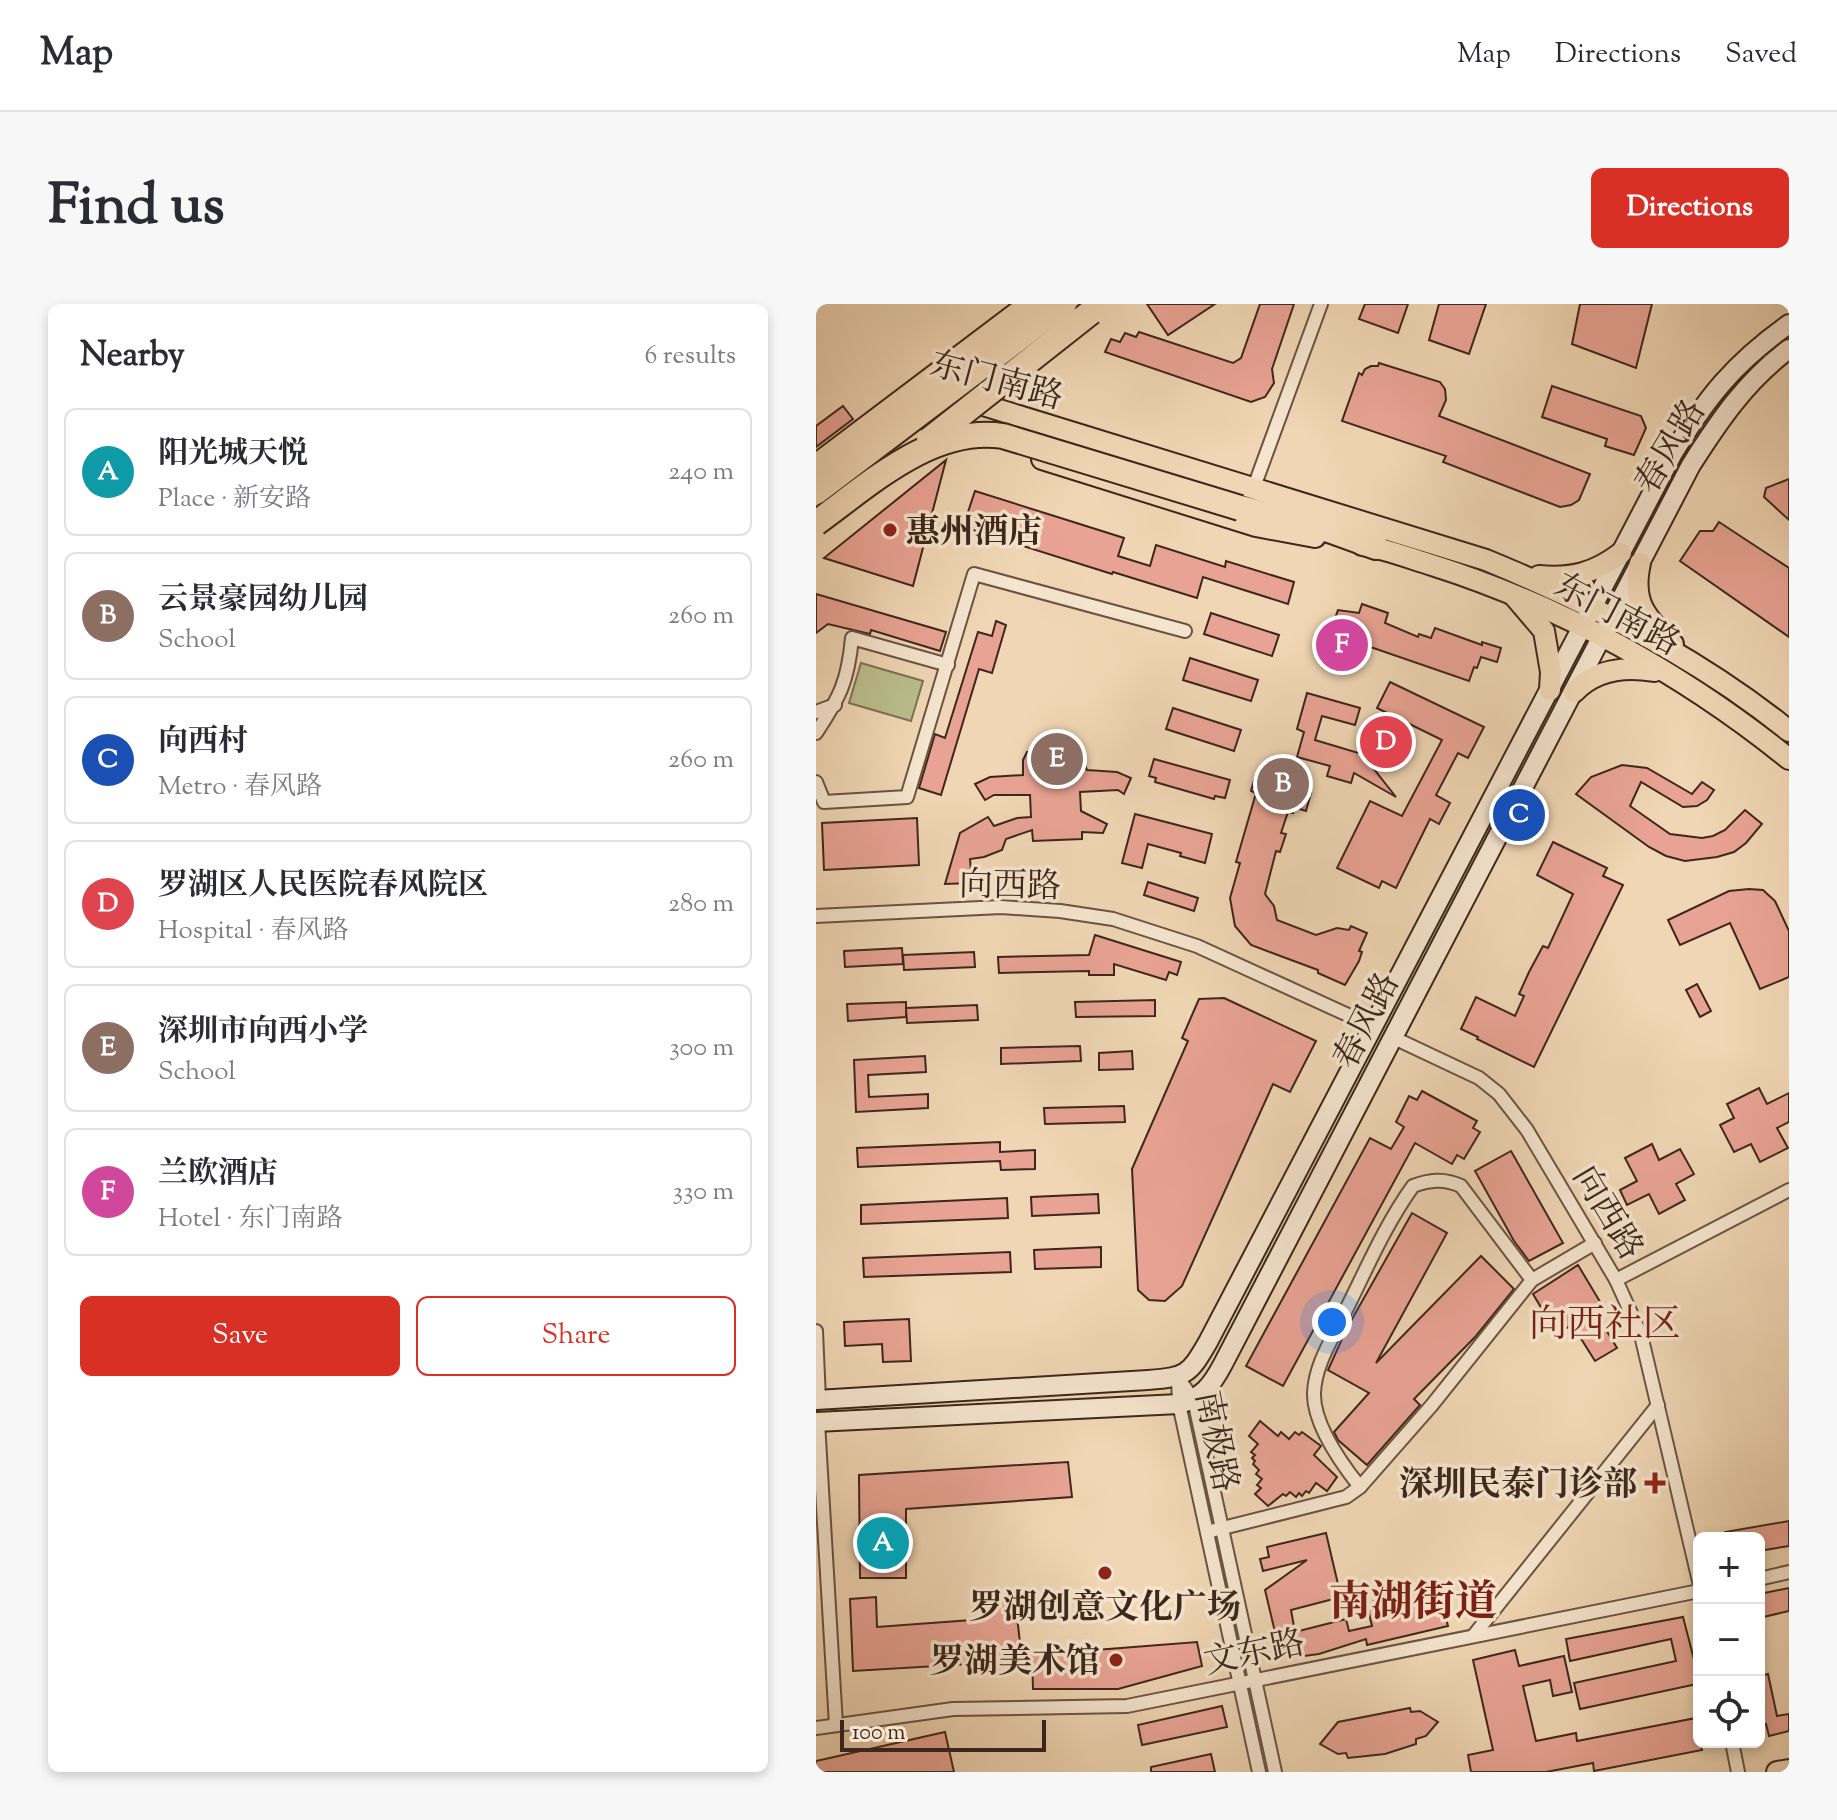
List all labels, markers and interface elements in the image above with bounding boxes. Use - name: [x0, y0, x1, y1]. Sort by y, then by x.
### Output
- text: Map: [40, 28, 113, 82]
- text: Map: [1457, 35, 1511, 75]
- text: Directions: [1555, 35, 1681, 75]
- text: Saved: [1725, 35, 1797, 75]
- text: Find us: [48, 168, 224, 249]
- button: Directions: [1591, 168, 1789, 248]
- text: Nearby: [80, 332, 185, 381]
- text: 6 results: [644, 338, 736, 375]
- street label: 东门南路: [924, 341, 1068, 424]
- street label: 春风路: [1625, 391, 1719, 504]
- text: 阳光城天悦: [158, 433, 308, 476]
- text: A: [97, 454, 119, 491]
- text: 240 m: [668, 454, 734, 491]
- text: Place · 新安路: [158, 481, 311, 518]
- place label: 惠州酒店: [906, 509, 1042, 558]
- marker: 惠州酒店: [881, 521, 899, 539]
- street label: 东门南路: [1545, 563, 1688, 670]
- text: 云景豪园幼儿园: [158, 579, 368, 622]
- text: B: [100, 598, 116, 635]
- text: 260 m: [668, 598, 734, 635]
- pin: F: [1316, 615, 1368, 675]
- text: School: [158, 622, 236, 659]
- pin: D: [1360, 712, 1412, 772]
- text: 向西村: [158, 721, 248, 764]
- pin: E: [1031, 729, 1083, 789]
- text: C: [98, 742, 118, 779]
- text: 260 m: [668, 742, 734, 779]
- pin: B: [1257, 754, 1309, 814]
- text: Metro · 春风路: [158, 769, 322, 806]
- pin: C: [1493, 785, 1545, 845]
- street label: 向西路: [959, 862, 1061, 913]
- text: 罗湖区人民医院春风院区: [158, 865, 488, 908]
- text: D: [98, 886, 118, 923]
- text: 280 m: [668, 886, 734, 923]
- text: Hospital · 春风路: [158, 913, 348, 950]
- street label: 春风路: [1323, 965, 1413, 1078]
- text: 深圳市向西小学: [158, 1011, 368, 1054]
- text: E: [100, 1030, 116, 1067]
- text: 300 m: [669, 1030, 734, 1067]
- text: School: [158, 1054, 236, 1091]
- text: 兰欧酒店: [158, 1153, 278, 1196]
- street label: 向西路: [1559, 1157, 1653, 1270]
- text: F: [101, 1174, 115, 1211]
- text: 330 m: [672, 1174, 734, 1211]
- text: Hotel · 东门南路: [158, 1201, 342, 1238]
- button: Save: [80, 1296, 400, 1376]
- button: Share: [416, 1296, 736, 1376]
- district label: 向西社区: [1529, 1300, 1681, 1354]
- your location: [1312, 1302, 1352, 1342]
- street label: 南极路: [1181, 1387, 1248, 1496]
- place label: 深圳民泰门诊部: [1399, 1462, 1637, 1511]
- marker: 深圳民泰门诊部: [1644, 1472, 1666, 1494]
- pin: A: [857, 1513, 909, 1573]
- map controls: [1693, 1532, 1765, 1748]
- button: +: [1693, 1532, 1765, 1604]
- marker: 罗湖创意文化广场: [1096, 1564, 1114, 1582]
- district label: 南湖街道: [1329, 1575, 1497, 1635]
- place label: 罗湖创意文化广场: [969, 1585, 1241, 1634]
- button: −: [1693, 1604, 1765, 1676]
- street label: 文东路: [1200, 1620, 1310, 1689]
- place label: 罗湖美术馆: [930, 1639, 1100, 1688]
- marker: 罗湖美术馆: [1107, 1651, 1125, 1669]
- button: locate: [1693, 1676, 1765, 1748]
- scale bar: [840, 1716, 1046, 1752]
- text: 100 m: [852, 1718, 905, 1750]

